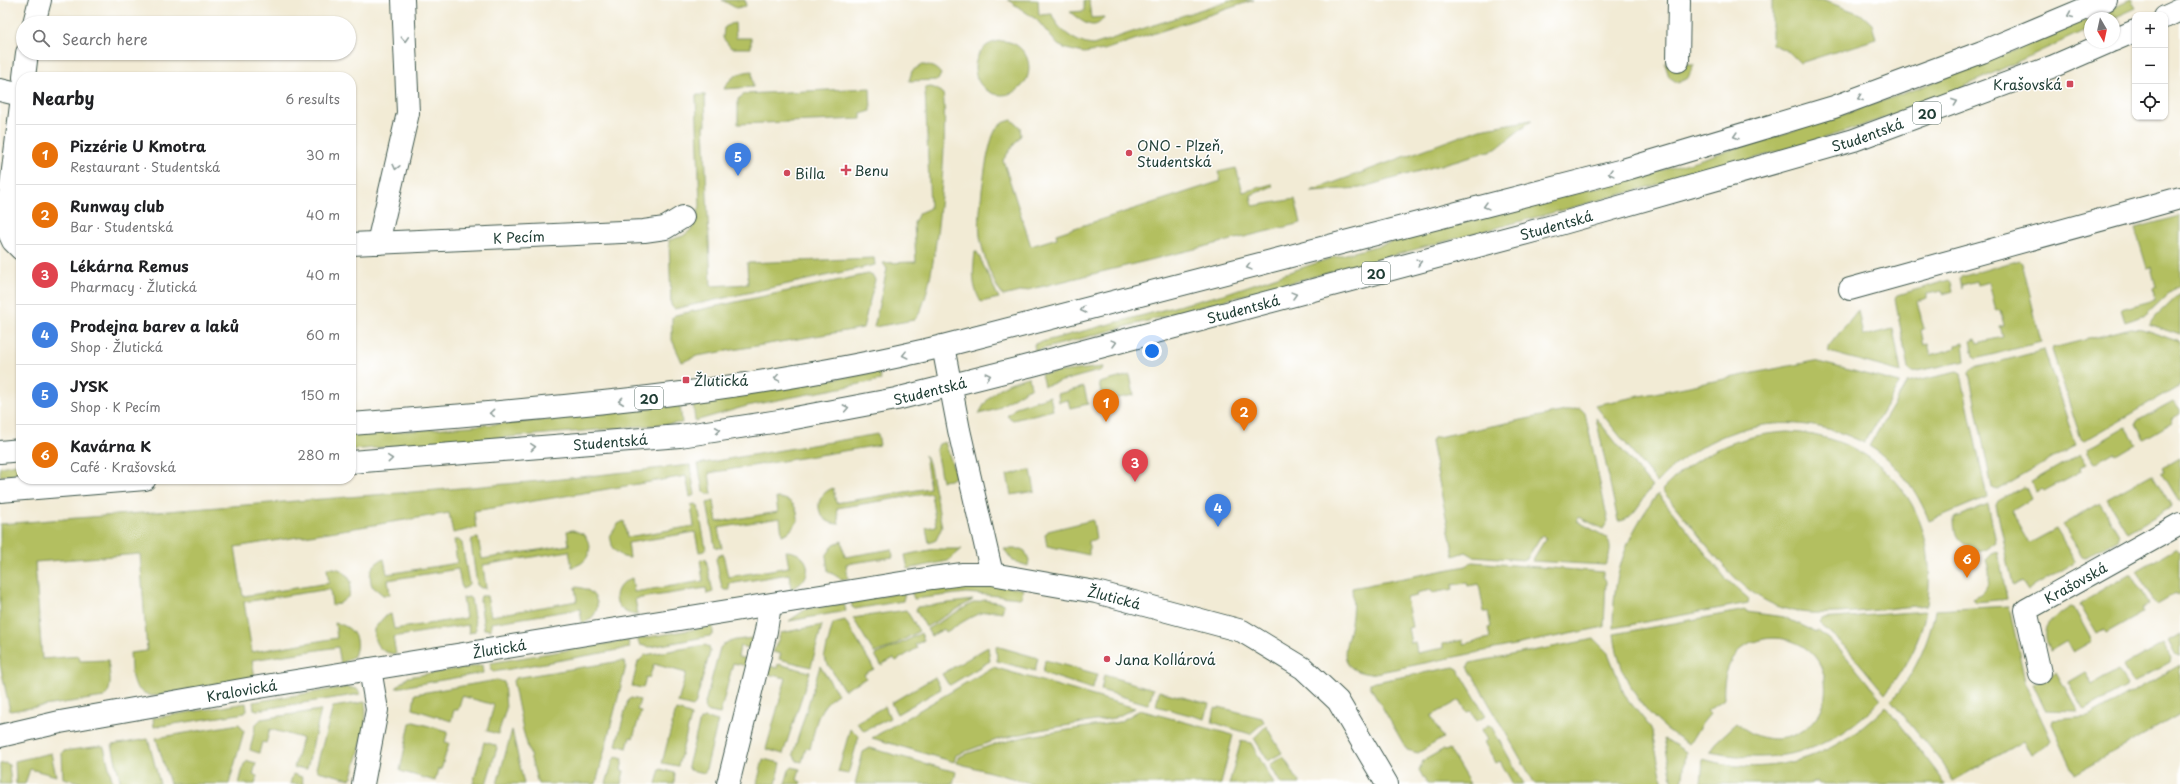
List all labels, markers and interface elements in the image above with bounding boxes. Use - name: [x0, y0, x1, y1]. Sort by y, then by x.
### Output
- one-way arrow: [2067, 10, 2075, 18]
- north arrow: [2084, 12, 2120, 48]
- map controls: [2132, 12, 2168, 120]
- button: +: [2132, 12, 2168, 48]
- search box: [16, 16, 356, 60]
- icon: search: [30, 27, 52, 49]
- text: Search here: [62, 27, 148, 50]
- one-way arrow: [400, 36, 409, 42]
- button: −: [2132, 48, 2168, 84]
- place label: Krašovská: [1993, 74, 2062, 95]
- marker: Krašovská: [2065, 79, 2075, 89]
- button: locate: [2132, 84, 2168, 120]
- text: Nearby: [32, 85, 94, 111]
- text: 6 results: [285, 89, 340, 108]
- one-way arrow: [1857, 93, 1864, 101]
- one-way arrow: [1952, 99, 1959, 107]
- road number: 20: [1913, 102, 1941, 124]
- street label: Studentská: [1829, 112, 1906, 156]
- one-way arrow: [1733, 131, 1740, 140]
- text: Pizzérie U Kmotra: [70, 134, 206, 157]
- place label: ONO - Plzeň, Studentská: [1137, 135, 1224, 172]
- pin: 5: [725, 143, 751, 176]
- text: 1: [42, 145, 48, 164]
- text: 30 m: [306, 145, 340, 164]
- marker: ONO - Plzeň, Studentská: [1124, 148, 1134, 158]
- text: Restaurant · Studentská: [70, 157, 220, 176]
- place label: Benu: [854, 160, 889, 181]
- place label: Billa: [795, 163, 825, 184]
- one-way arrow: [392, 164, 400, 171]
- marker: Benu: [841, 165, 851, 175]
- marker: Billa: [782, 168, 792, 178]
- one-way arrow: [1608, 168, 1615, 177]
- text: Runway club: [70, 194, 164, 217]
- one-way arrow: [1482, 201, 1489, 209]
- text: 2: [40, 205, 50, 224]
- text: 40 m: [306, 205, 340, 224]
- street label: Studentská: [1518, 205, 1595, 245]
- text: Bar · Studentská: [70, 217, 173, 236]
- street label: K Pecím: [492, 225, 545, 248]
- text: Lékárna Remus: [70, 254, 189, 277]
- one-way arrow: [1416, 258, 1422, 266]
- one-way arrow: [1246, 262, 1253, 271]
- road number: 20: [1362, 262, 1390, 284]
- text: 3: [41, 265, 49, 284]
- text: 40 m: [306, 265, 340, 284]
- text: Pharmacy · Žlutická: [70, 277, 197, 296]
- street label: Studentská: [1204, 289, 1282, 328]
- one-way arrow: [1290, 291, 1297, 300]
- one-way arrow: [1080, 306, 1086, 314]
- text: Prodejna barev a laků: [70, 314, 239, 337]
- text: 4: [41, 325, 49, 344]
- text: 60 m: [306, 325, 340, 344]
- text: Shop · Žlutická: [70, 337, 163, 356]
- one-way arrow: [1110, 339, 1117, 348]
- your location: [1142, 341, 1162, 361]
- one-way arrow: [902, 350, 909, 359]
- place label: Žlutická: [694, 370, 749, 391]
- street label: Studentská: [891, 371, 969, 410]
- one-way arrow: [985, 373, 991, 381]
- text: JYSK: [70, 374, 109, 397]
- one-way arrow: [774, 374, 780, 382]
- marker: Žlutická: [681, 375, 691, 385]
- text: 5: [41, 385, 49, 404]
- text: 150 m: [301, 385, 340, 404]
- road number: 20: [635, 387, 663, 409]
- pin: 1: [1093, 389, 1119, 422]
- one-way arrow: [618, 396, 624, 405]
- text: Shop · K Pecím: [70, 397, 161, 416]
- pin: 2: [1231, 398, 1257, 431]
- one-way arrow: [843, 405, 849, 413]
- one-way arrow: [489, 409, 495, 418]
- one-way arrow: [715, 426, 721, 435]
- street label: Studentská: [572, 428, 648, 455]
- text: Kavárna K: [70, 434, 151, 457]
- one-way arrow: [530, 443, 536, 452]
- text: 6: [40, 445, 50, 464]
- text: 280 m: [298, 445, 340, 464]
- pin: 3: [1122, 449, 1148, 482]
- one-way arrow: [387, 455, 393, 464]
- text: Café · Krašovská: [70, 457, 176, 476]
- pin: 4: [1205, 494, 1231, 527]
- pin: 6: [1954, 545, 1980, 578]
- street label: Krašovská: [2040, 556, 2111, 609]
- street label: Žlutická: [1086, 580, 1143, 614]
- street label: Žlutická: [471, 633, 528, 663]
- place label: Jana Kollárová: [1115, 649, 1216, 670]
- marker: Jana Kollárová: [1102, 654, 1112, 664]
- street label: Kralovická: [205, 674, 279, 706]

